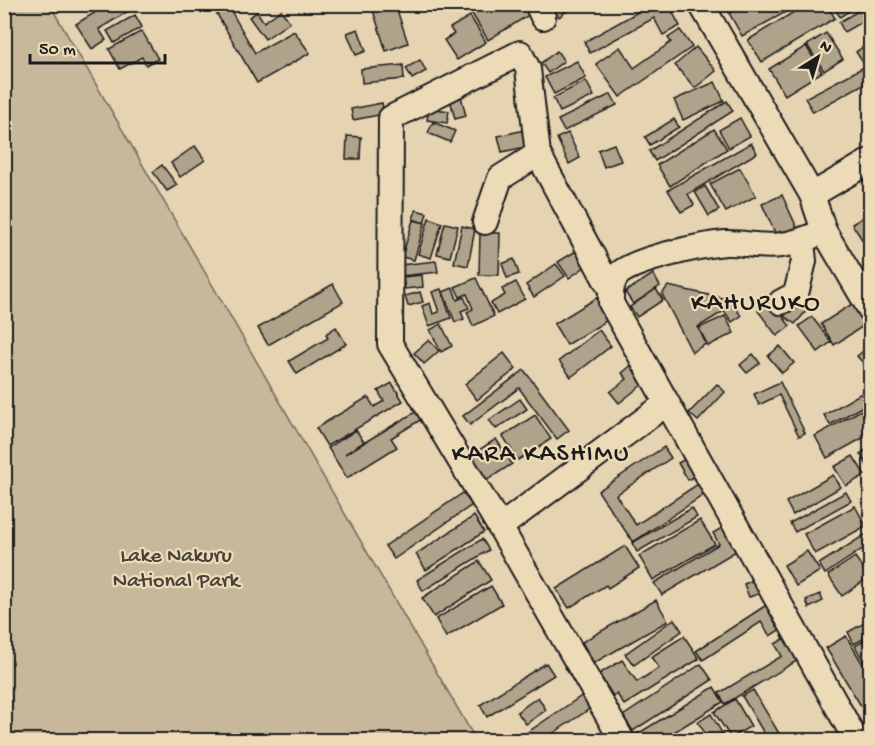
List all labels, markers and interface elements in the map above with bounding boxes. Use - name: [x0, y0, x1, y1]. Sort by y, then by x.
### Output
- scale bar: [30, 27, 165, 65]
- north arrow: [788, 27, 848, 87]
- text: N: [815, 37, 835, 59]
- text: 50 m: [39, 40, 76, 61]
- district label: KAHURUKO: [691, 289, 821, 320]
- district label: KARA KASHIMU: [452, 440, 630, 471]
- park label: Lake Nakuru National Park: [113, 544, 241, 595]

